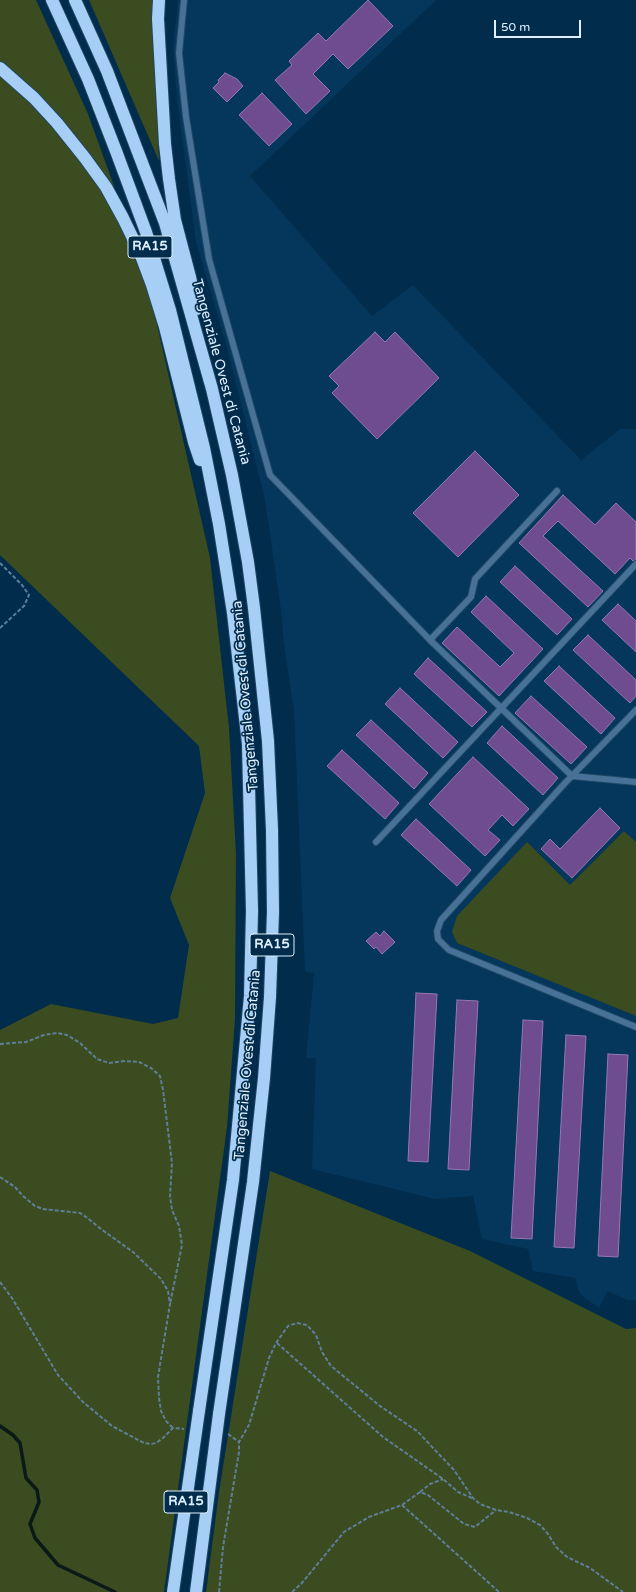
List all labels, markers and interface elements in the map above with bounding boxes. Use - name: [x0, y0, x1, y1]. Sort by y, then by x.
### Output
- scale bar: [496, 12, 583, 38]
- text: 50 m: [501, 20, 530, 34]
- road number: RA15: [128, 236, 172, 258]
- street label: Tangenziale Ovest di Catania: [188, 277, 254, 467]
- street label: Tangenziale Ovest di Catania: [229, 600, 263, 792]
- road number: RA15: [250, 934, 294, 956]
- street label: Tangenziale Ovest di Catania: [231, 969, 265, 1161]
- road number: RA15: [164, 1491, 208, 1513]

